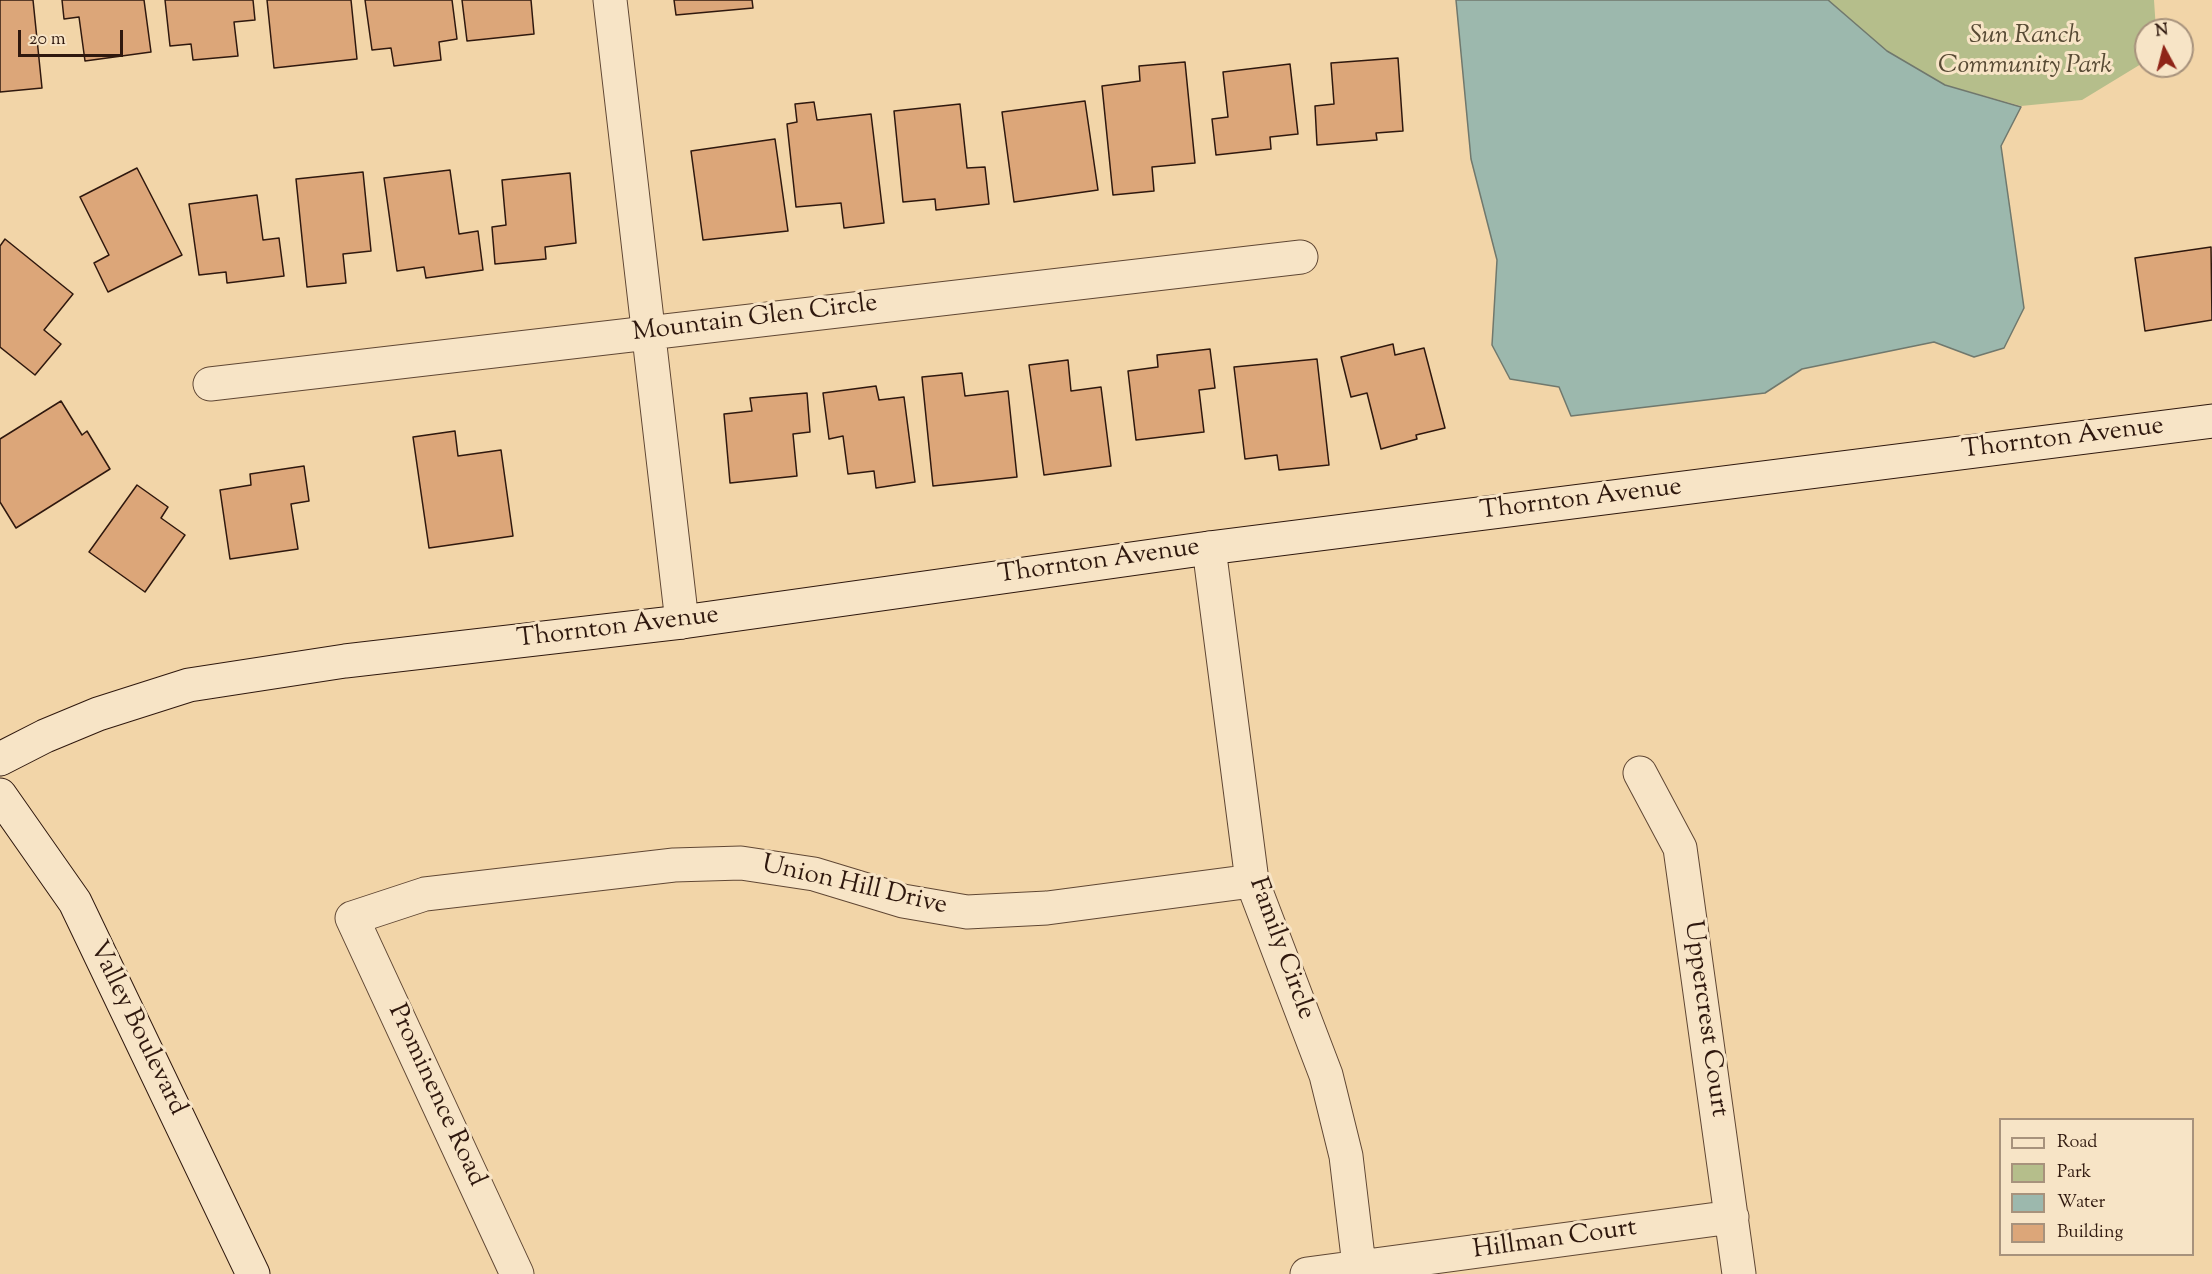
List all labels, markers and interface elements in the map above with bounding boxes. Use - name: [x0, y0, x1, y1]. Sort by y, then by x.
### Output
- scale bar: [21, 18, 126, 56]
- north arrow: [2134, 18, 2194, 78]
- text: N: [2154, 19, 2170, 44]
- park label: Sun Ranch Community Park: [1938, 22, 2112, 83]
- text: 20 m: [29, 27, 66, 53]
- street label: Mountain Glen Circle: [631, 289, 879, 351]
- street label: Thornton Avenue: [1960, 412, 2166, 468]
- street label: Thornton Avenue: [1478, 473, 1684, 529]
- street label: Thornton Avenue: [996, 533, 1202, 593]
- street label: Thornton Avenue: [515, 601, 721, 657]
- street label: Union Hill Drive: [758, 850, 950, 924]
- street label: Family Circle: [1240, 874, 1320, 1024]
- street label: Uppercrest Court: [1675, 919, 1733, 1119]
- street label: Valley Boulevard: [80, 937, 192, 1121]
- street label: Prominence Road: [379, 1000, 491, 1192]
- legend: [1999, 1118, 2194, 1256]
- text: Road: [2057, 1130, 2097, 1156]
- text: Park: [2057, 1160, 2091, 1186]
- text: Water: [2057, 1190, 2105, 1216]
- street label: Hillman Court: [1471, 1214, 1639, 1268]
- text: Building: [2057, 1220, 2123, 1246]

